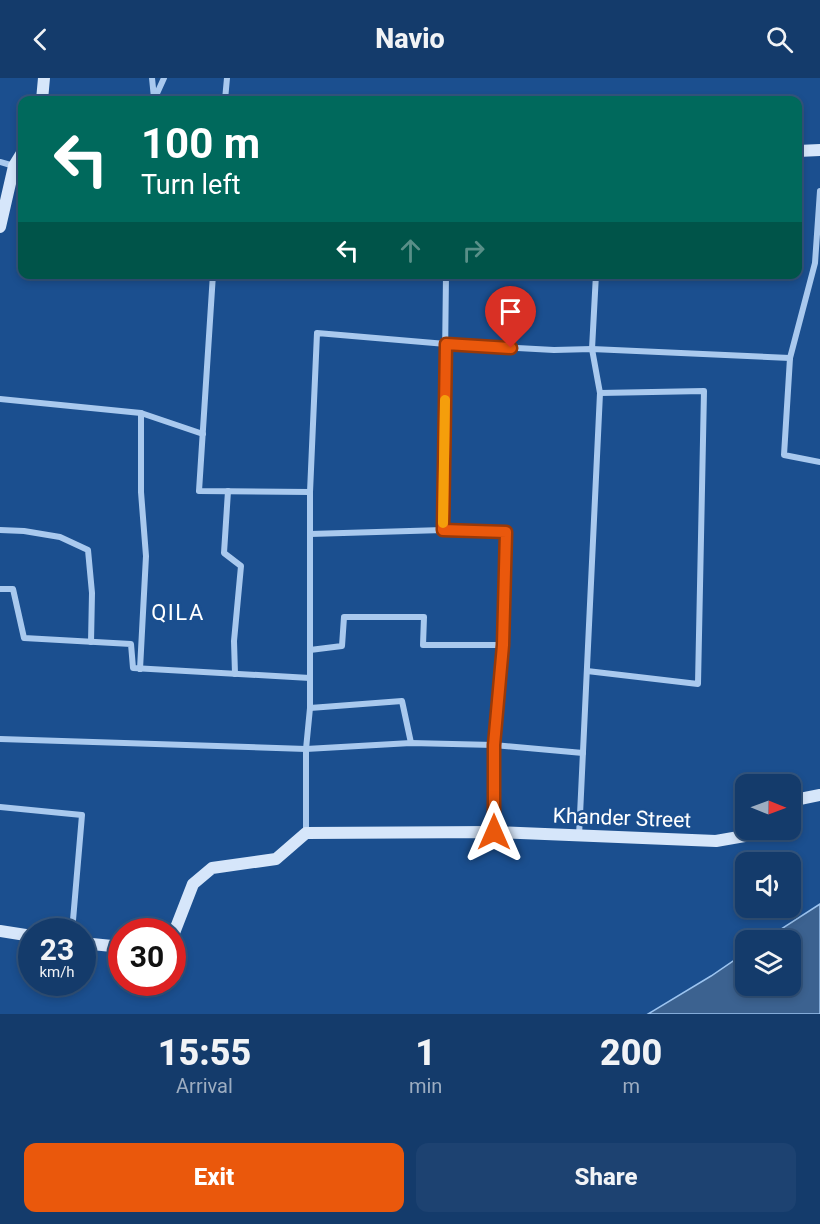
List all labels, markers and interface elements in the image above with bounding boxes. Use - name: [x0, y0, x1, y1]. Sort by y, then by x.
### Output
- icon: back: [24, 23, 57, 56]
- text: Navio: [375, 23, 445, 55]
- icon: search: [763, 23, 796, 56]
- text: 100 m: [141, 119, 260, 168]
- icon: left: [42, 120, 120, 198]
- text: Turn left: [141, 169, 241, 201]
- icon: left: [331, 234, 364, 267]
- icon: ahead: [394, 234, 427, 267]
- icon: right: [457, 234, 490, 267]
- pin: [485, 286, 536, 348]
- icon: arrive: [494, 295, 527, 328]
- district label: QILA: [151, 600, 205, 625]
- north arrow: [735, 774, 801, 840]
- map controls: [735, 774, 801, 996]
- position arrow: [462, 800, 526, 864]
- street label: Khander Street: [552, 804, 692, 832]
- button: sound: [735, 852, 801, 918]
- speed limit sign: 30: [108, 918, 186, 996]
- button: layers: [735, 930, 801, 996]
- text: 23: [40, 932, 74, 967]
- text: km/h: [39, 963, 75, 981]
- text: 15:55: [158, 1032, 251, 1074]
- text: 1: [415, 1032, 436, 1074]
- text: 200: [600, 1032, 662, 1074]
- text: Arrival: [176, 1074, 233, 1098]
- text: min: [409, 1074, 442, 1098]
- text: m: [622, 1074, 640, 1098]
- button: Exit: [24, 1143, 404, 1212]
- button: Share: [416, 1143, 796, 1212]

